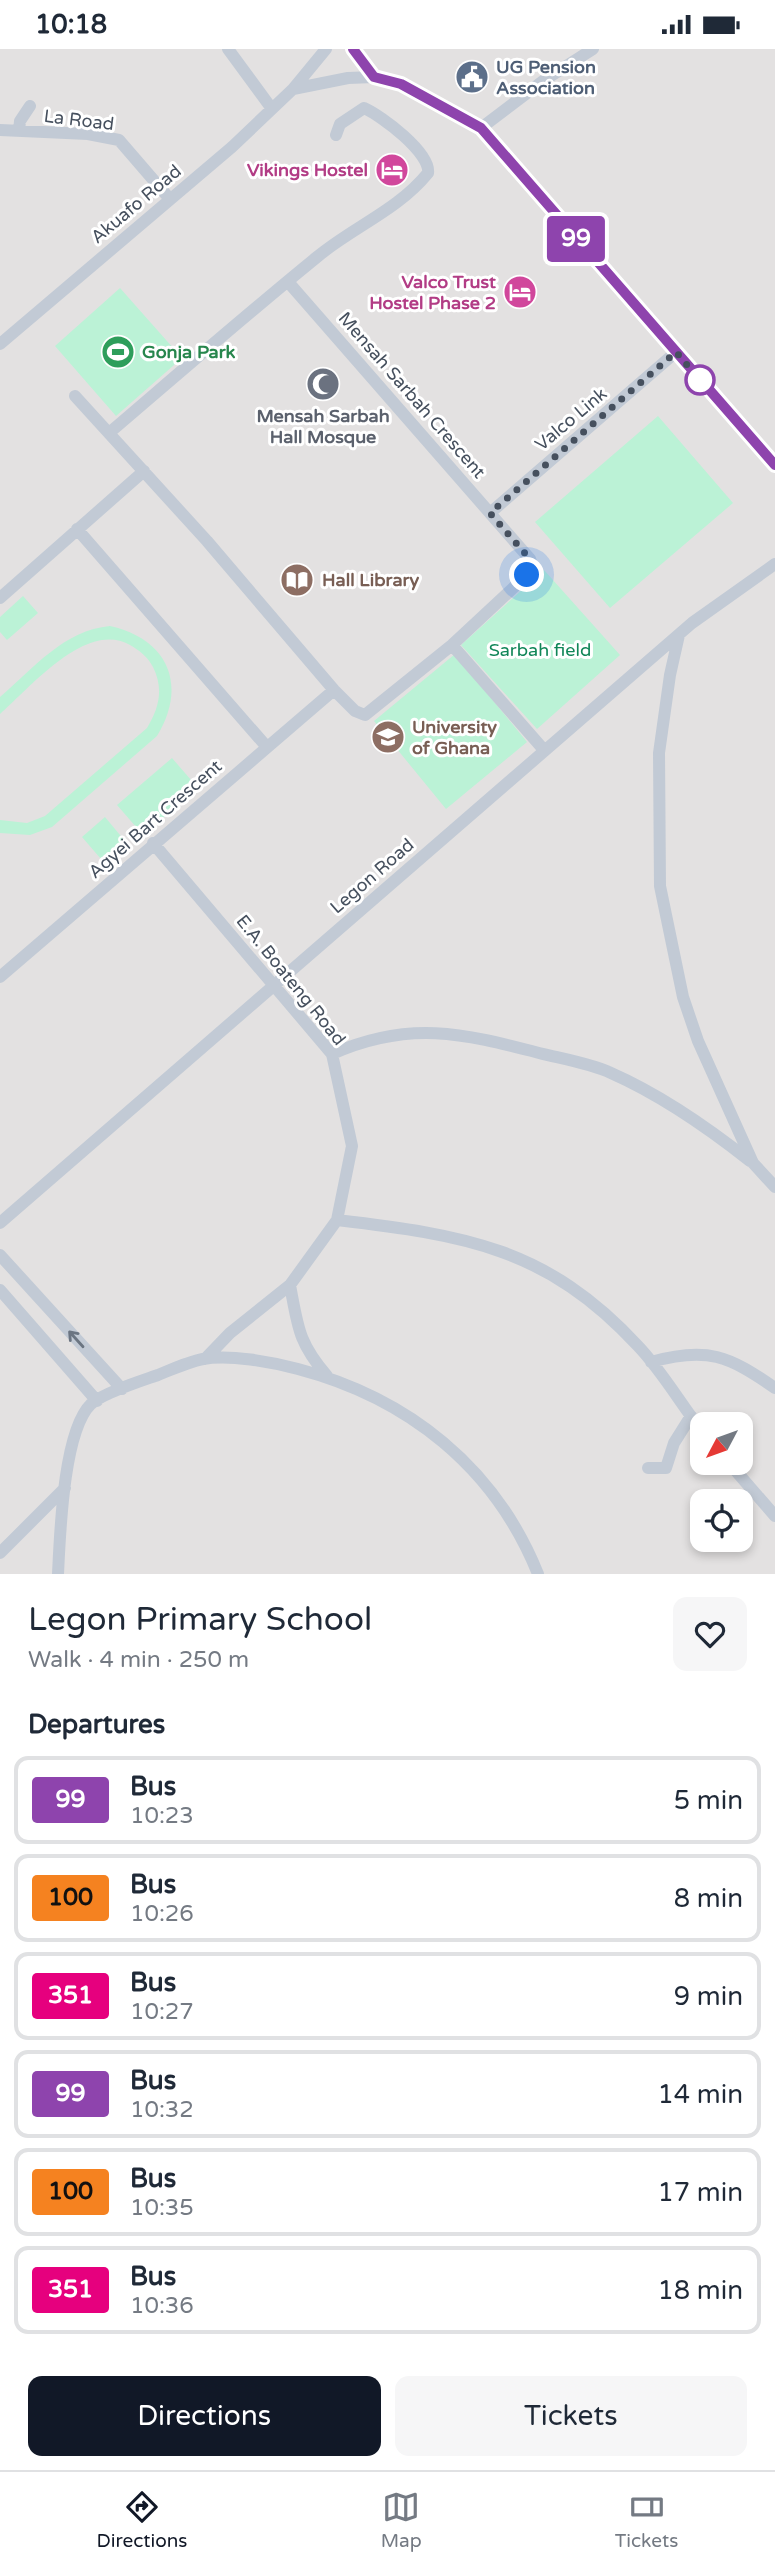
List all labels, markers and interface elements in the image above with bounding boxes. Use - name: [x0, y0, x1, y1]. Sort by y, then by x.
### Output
- text: 10:18: [35, 9, 107, 40]
- place label: UG Pension Association: [496, 56, 596, 99]
- public building icon: UG Pension Association: [453, 58, 491, 96]
- street label: La Road: [43, 105, 115, 135]
- hotel icon: Vikings Hostel: [373, 151, 411, 189]
- place label: Vikings Hostel: [247, 159, 368, 181]
- street label: Akuafo Road: [86, 160, 186, 248]
- line badge: 99: [544, 216, 608, 262]
- text: 99: [561, 224, 591, 253]
- place label: Valco Trust Hostel Phase 2: [369, 271, 496, 314]
- hotel icon: Valco Trust Hostel Phase 2: [501, 273, 539, 311]
- street label: Mensah Sarbah Crescent: [334, 307, 490, 483]
- sports icon: Gonja Park: [99, 333, 137, 371]
- place label: Gonja Park: [142, 341, 236, 363]
- mosque icon: Mensah Sarbah Hall Mosque: [304, 365, 342, 403]
- unlabelled marker: [685, 365, 715, 395]
- street label: Valco Link: [531, 383, 611, 455]
- place label: Mensah Sarbah Hall Mosque: [256, 405, 390, 448]
- your location: [509, 557, 544, 592]
- library icon: Hall Library: [278, 561, 316, 599]
- place label: Hall Library: [322, 569, 419, 591]
- park label: Sarbah field: [489, 639, 591, 661]
- place label: University of Ghana: [412, 716, 497, 759]
- school or university icon: University of Ghana: [369, 718, 407, 756]
- street label: Agyei Bart Crescent: [84, 755, 226, 883]
- street label: Legon Road: [326, 834, 418, 918]
- street label: E.A. Boateng Road: [232, 910, 350, 1050]
- one-way arrow: [68, 1330, 84, 1348]
- north arrow: [690, 1412, 752, 1475]
- map controls: [690, 1412, 753, 1552]
- button: locate: [690, 1489, 753, 1552]
- button: heart: [673, 1597, 747, 1671]
- text: Legon Primary School: [28, 1600, 372, 1639]
- text: Walk · 4 min · 250 m: [28, 1646, 249, 1674]
- text: Departures: [28, 1709, 165, 1740]
- text: Bus: [130, 1771, 176, 1802]
- text: 99: [55, 1785, 86, 1814]
- text: 5 min: [674, 1785, 743, 1816]
- text: 10:23: [130, 1802, 194, 1830]
- text: Bus: [130, 1869, 176, 1900]
- text: 100: [48, 1883, 93, 1912]
- text: 8 min: [674, 1883, 743, 1914]
- text: 10:26: [130, 1900, 194, 1928]
- text: Bus: [130, 1967, 176, 1998]
- text: 351: [48, 1981, 93, 2010]
- text: 9 min: [674, 1981, 743, 2012]
- text: 10:27: [130, 1998, 194, 2026]
- text: Bus: [130, 2065, 176, 2096]
- text: 99: [55, 2079, 86, 2108]
- text: 14 min: [657, 2079, 743, 2110]
- text: 10:32: [130, 2096, 194, 2124]
- text: Bus: [130, 2163, 176, 2194]
- text: 100: [48, 2177, 93, 2206]
- text: 17 min: [657, 2177, 743, 2208]
- text: 10:35: [130, 2194, 194, 2222]
- text: Bus: [130, 2261, 176, 2292]
- text: 351: [48, 2275, 93, 2304]
- text: 18 min: [657, 2275, 743, 2306]
- text: 10:36: [130, 2292, 194, 2320]
- button: Directions: [28, 2376, 381, 2456]
- button: Tickets: [395, 2376, 747, 2456]
- tab: Directions: [97, 2488, 188, 2552]
- tab: Map: [381, 2488, 422, 2552]
- tab: Tickets: [615, 2488, 678, 2552]

